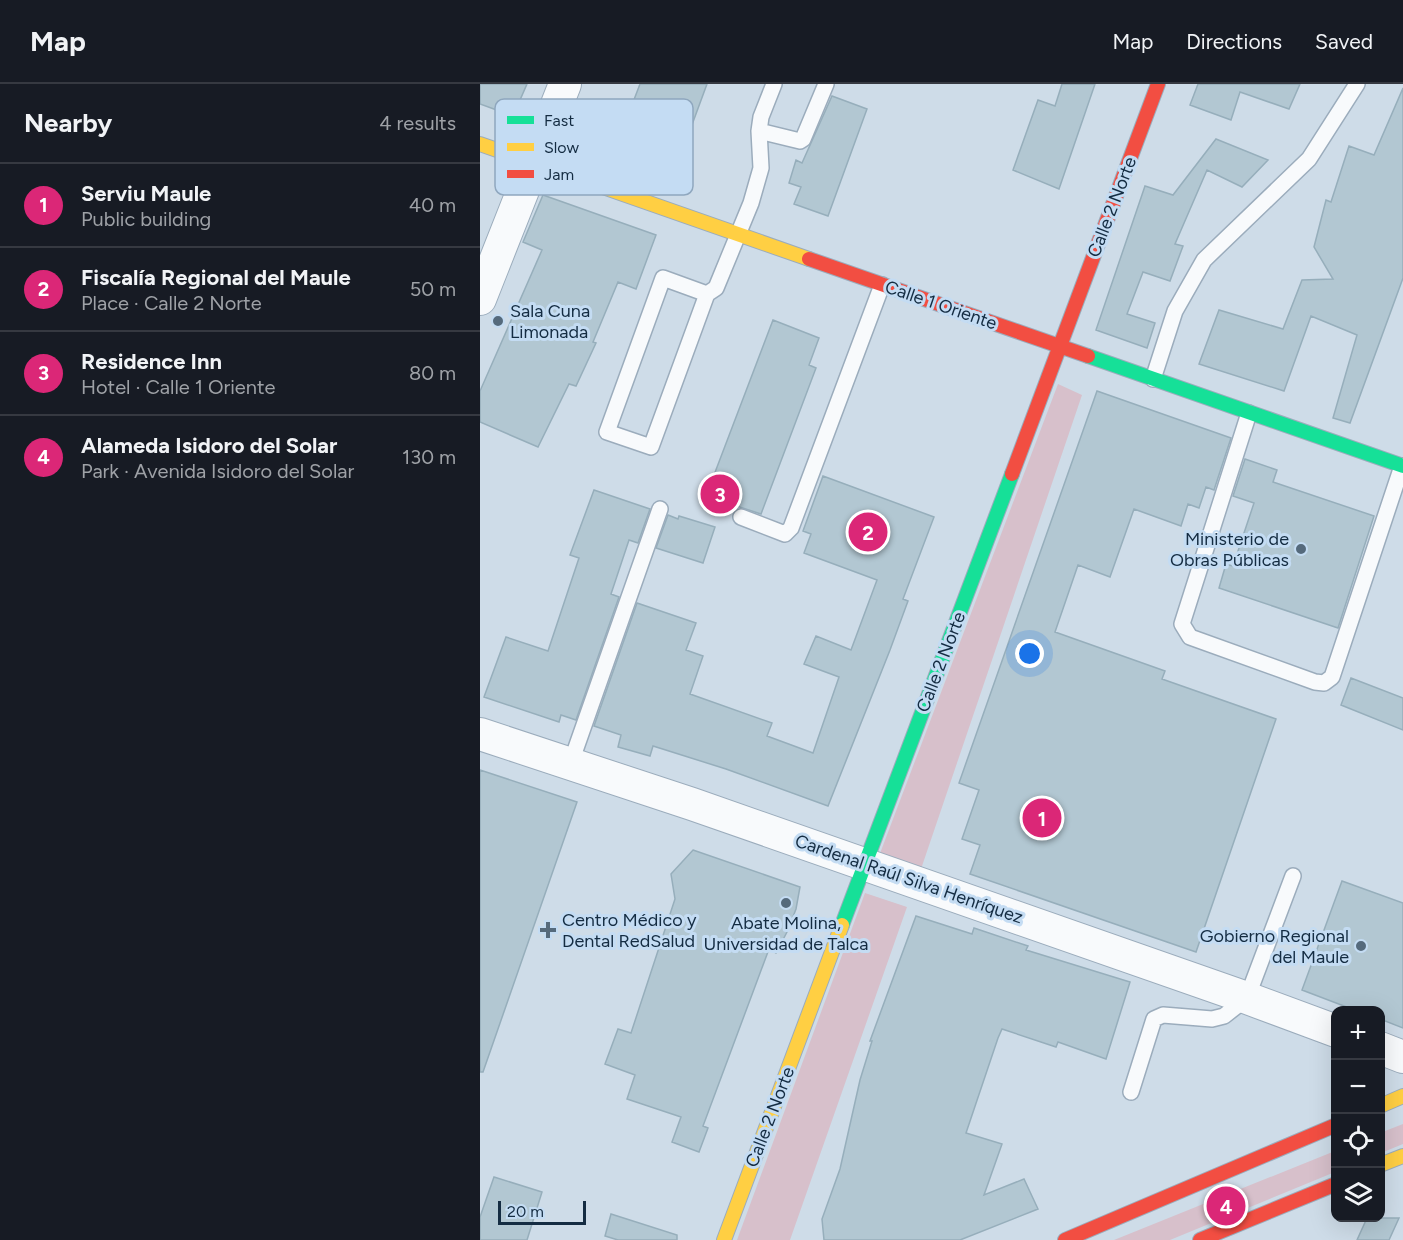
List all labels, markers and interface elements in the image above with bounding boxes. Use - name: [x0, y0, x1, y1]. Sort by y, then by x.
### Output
- text: Map: [30, 24, 86, 58]
- text: Map: [1112, 29, 1153, 54]
- text: Directions: [1186, 29, 1282, 54]
- text: Saved: [1315, 29, 1373, 54]
- legend: [495, 99, 693, 195]
- text: Nearby: [24, 107, 112, 139]
- text: 4 results: [379, 111, 456, 135]
- text: Fast: [544, 111, 574, 130]
- text: Slow: [544, 138, 579, 157]
- street label: Calle 2 Norte: [1083, 153, 1141, 260]
- text: Jam: [544, 165, 574, 184]
- text: Serviu Maule: [81, 180, 211, 207]
- text: 1: [39, 193, 48, 217]
- text: 40 m: [409, 193, 456, 217]
- text: Public building: [81, 207, 211, 231]
- text: Fiscalía Regional del Maule: [81, 264, 351, 291]
- street label: Calle 1 Oriente: [882, 276, 1000, 334]
- text: 2: [38, 277, 49, 301]
- text: 50 m: [410, 277, 456, 301]
- text: Place · Calle 2 Norte: [81, 291, 262, 315]
- place label: Sala Cuna Limonada: [510, 300, 590, 343]
- marker: Sala Cuna Limonada: [491, 314, 505, 328]
- text: Residence Inn: [81, 348, 222, 375]
- text: 3: [38, 361, 49, 385]
- text: 80 m: [409, 361, 456, 385]
- text: Hotel · Calle 1 Oriente: [81, 375, 275, 399]
- text: Alameda Isidoro del Solar: [81, 432, 337, 459]
- text: 4: [37, 445, 50, 469]
- text: 130 m: [402, 445, 456, 469]
- text: Park · Avenida Isidoro del Solar: [81, 459, 354, 483]
- pin: 3: [700, 472, 740, 516]
- pin: 2: [848, 510, 888, 554]
- place label: Ministerio de Obras Públicas: [1170, 528, 1289, 571]
- marker: Ministerio de Obras Públicas: [1294, 542, 1308, 556]
- street label: Calle 2 Norte: [912, 608, 970, 715]
- your location: [1015, 639, 1044, 668]
- pin: 1: [1022, 796, 1062, 840]
- street label: Cardenal Raúl Silva Henríquez: [792, 830, 1026, 929]
- marker: Abate Molina, Universidad de Talca: [779, 896, 793, 910]
- place label: Centro Médico y Dental RedSalud: [562, 909, 697, 952]
- place label: Abate Molina, Universidad de Talca: [704, 912, 869, 955]
- marker: Centro Médico y Dental RedSalud: [539, 921, 557, 939]
- place label: Gobierno Regional del Maule: [1200, 925, 1349, 968]
- marker: Gobierno Regional del Maule: [1354, 939, 1368, 953]
- map controls: [1331, 1006, 1385, 1222]
- button: +: [1331, 1006, 1385, 1060]
- button: −: [1331, 1060, 1385, 1114]
- street label: Calle 2 Norte: [741, 1063, 799, 1170]
- button: locate: [1331, 1114, 1385, 1168]
- button: layers: [1331, 1168, 1385, 1222]
- pin: 4: [1206, 1184, 1246, 1228]
- scale bar: [498, 1198, 586, 1226]
- text: 20 m: [507, 1202, 544, 1221]

